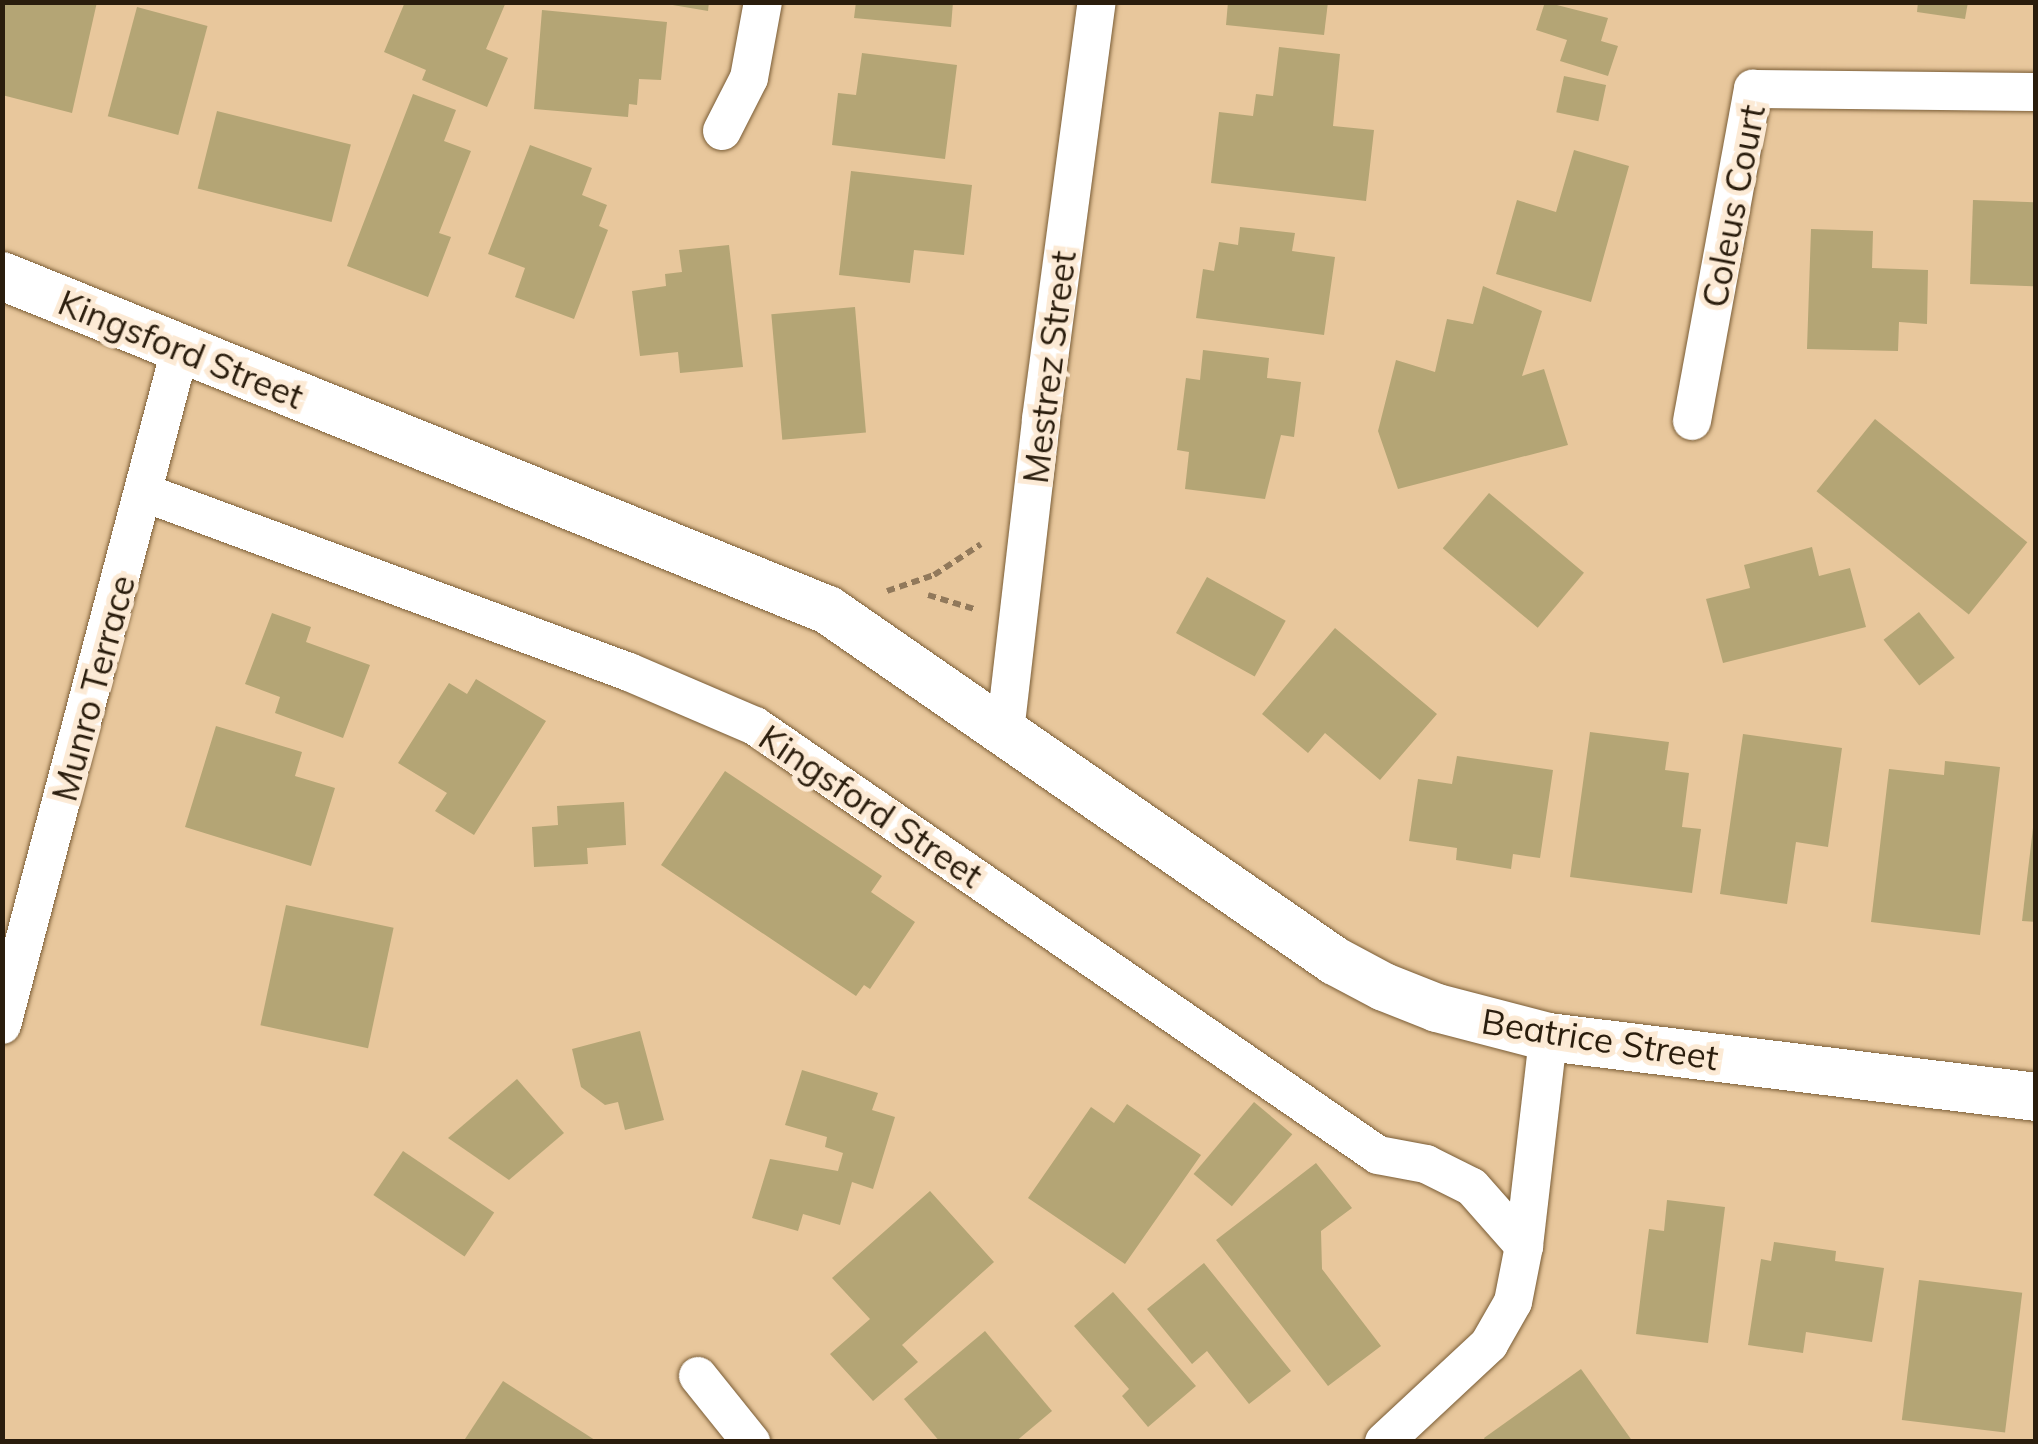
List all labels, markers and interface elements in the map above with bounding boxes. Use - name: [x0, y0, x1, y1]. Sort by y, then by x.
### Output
- street label: Coleus Court: [1693, 101, 1773, 311]
- street label: Mestrez Street: [1014, 248, 1084, 486]
- street label: Kingsford Street: [52, 281, 310, 417]
- street label: Munro Terrace: [43, 570, 143, 806]
- street label: Kingsford Street: [751, 716, 991, 896]
- street label: Beatrice Street: [1479, 1000, 1721, 1078]

